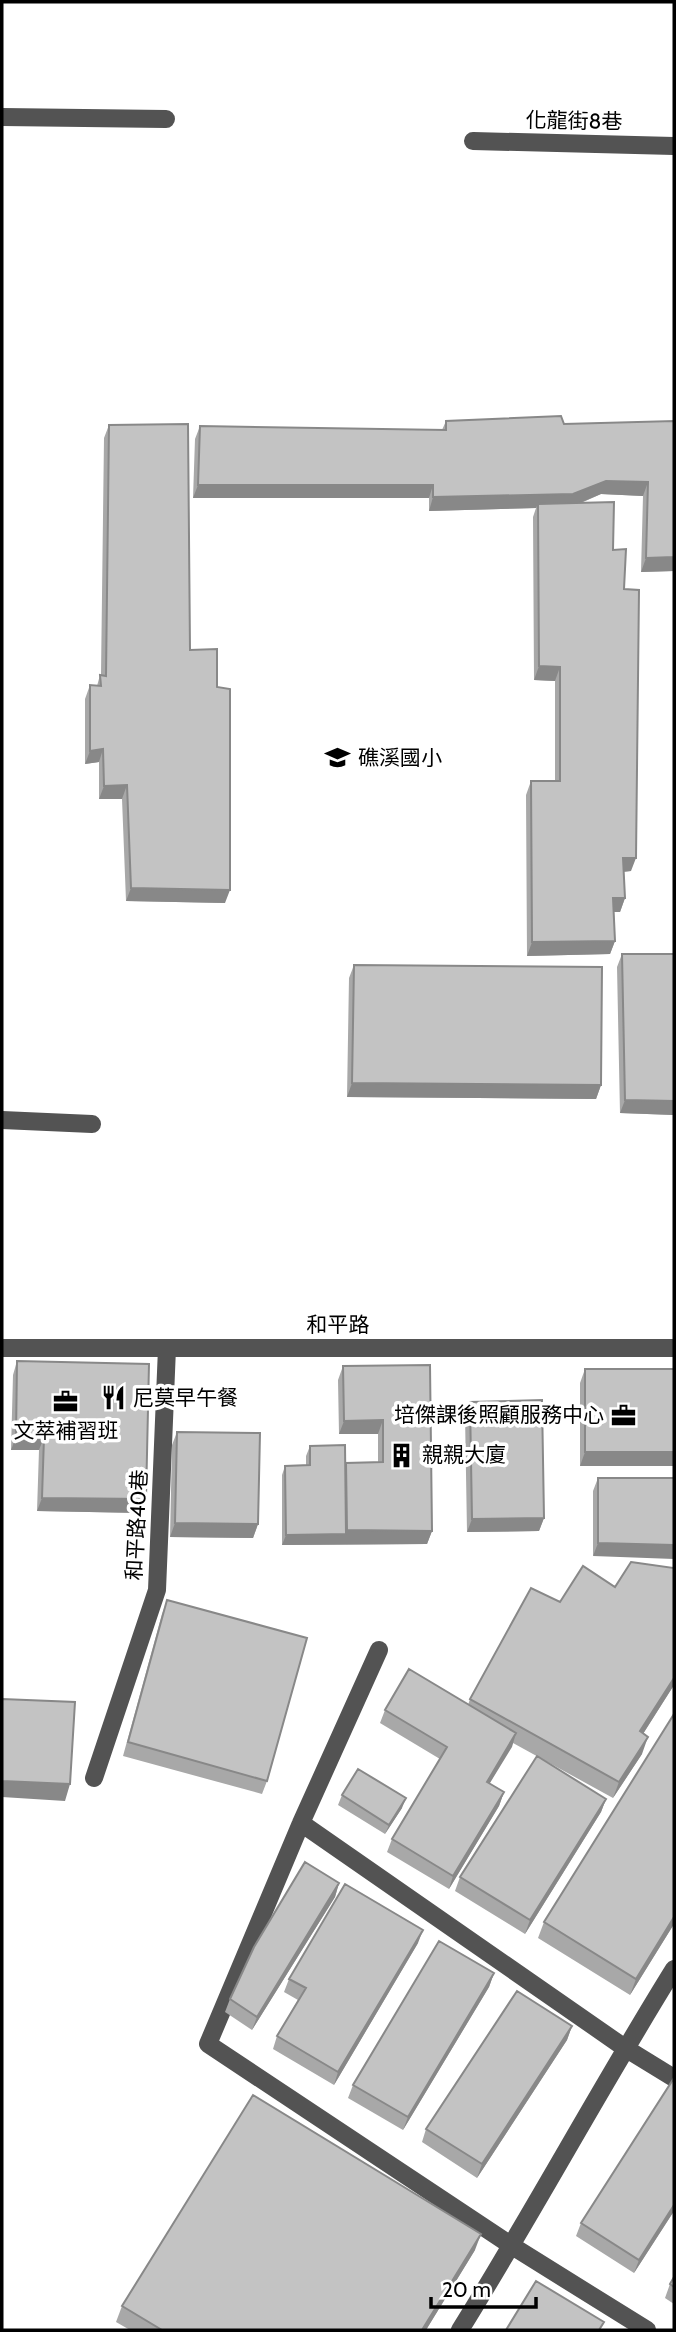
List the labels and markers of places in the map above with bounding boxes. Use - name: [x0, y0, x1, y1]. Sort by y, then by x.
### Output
- school or university icon: 礁溪國小: [324, 744, 352, 772]
- place label: 礁溪國小: [358, 745, 442, 770]
- restaurant icon: 尼莫早午餐: [99, 1384, 127, 1412]
- place label: 尼莫早午餐: [133, 1385, 238, 1410]
- office icon: 文萃補習班: [52, 1388, 80, 1416]
- office icon: 培傑課後照顧服務中心: [610, 1401, 638, 1429]
- place label: 培傑課後照顧服務中心: [394, 1402, 604, 1427]
- place label: 文萃補習班: [14, 1418, 119, 1443]
- building icon: 親親大廈: [388, 1441, 416, 1469]
- place label: 親親大廈: [422, 1442, 506, 1467]

